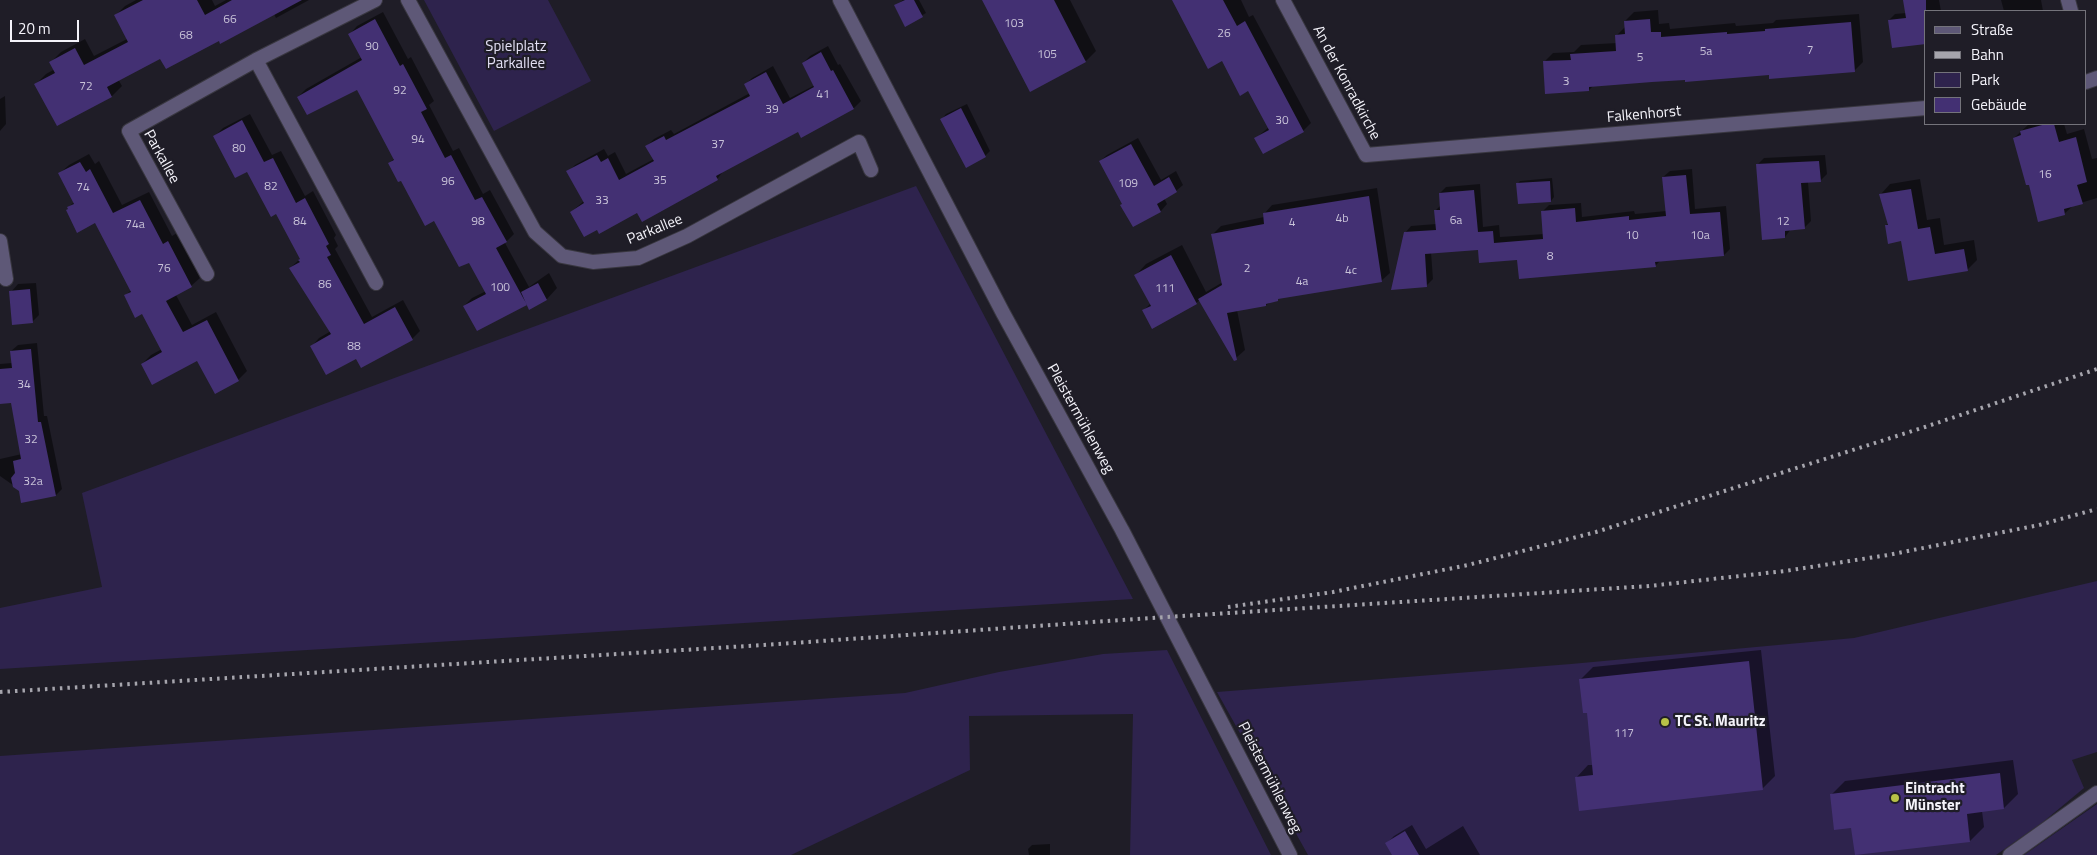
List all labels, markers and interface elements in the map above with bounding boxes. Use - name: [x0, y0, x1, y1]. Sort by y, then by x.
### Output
- scale bar: [12, 10, 81, 42]
- legend: [1924, 10, 2087, 125]
- house number: 66: [223, 13, 237, 27]
- text: 20 m: [18, 17, 51, 40]
- house number: 103: [1004, 17, 1024, 31]
- text: Straße: [1971, 18, 2013, 41]
- street label: An der Konradkirche: [1308, 23, 1384, 143]
- house number: 26: [1217, 27, 1231, 41]
- house number: 68: [179, 29, 193, 43]
- park label: Spielplatz Parkallee: [485, 38, 547, 73]
- house number: 90: [365, 40, 379, 54]
- text: Bahn: [1971, 43, 2004, 66]
- house number: 7: [1807, 44, 1813, 58]
- house number: 5a: [1700, 45, 1712, 59]
- house number: 105: [1037, 48, 1057, 62]
- house number: 5: [1637, 51, 1643, 65]
- text: Park: [1971, 68, 2000, 91]
- house number: 3: [1563, 75, 1569, 89]
- house number: 72: [79, 80, 93, 94]
- house number: 92: [393, 84, 407, 98]
- house number: 41: [816, 88, 830, 102]
- text: Gebäude: [1971, 93, 2027, 116]
- house number: 39: [765, 103, 779, 117]
- street label: Falkenhorst: [1606, 103, 1682, 127]
- house number: 30: [1275, 114, 1289, 128]
- street label: Parkallee: [139, 127, 183, 187]
- house number: 94: [411, 133, 425, 147]
- house number: 37: [711, 138, 725, 152]
- house number: 80: [232, 142, 246, 156]
- house number: 16: [2038, 168, 2052, 182]
- house number: 35: [653, 174, 667, 188]
- house number: 96: [441, 175, 455, 189]
- house number: 109: [1118, 177, 1138, 191]
- house number: 82: [264, 180, 278, 194]
- house number: 74: [76, 181, 90, 195]
- house number: 33: [595, 194, 609, 208]
- street label: Parkallee: [625, 211, 685, 249]
- house number: 4b: [1335, 212, 1349, 226]
- house number: 6a: [1450, 214, 1462, 228]
- house number: 84: [293, 215, 307, 229]
- house number: 98: [471, 215, 485, 229]
- house number: 12: [1776, 215, 1790, 229]
- house number: 4: [1289, 216, 1295, 230]
- house number: 74a: [125, 218, 145, 232]
- house number: 10: [1625, 229, 1639, 243]
- house number: 10a: [1690, 229, 1710, 243]
- house number: 8: [1547, 250, 1553, 264]
- house number: 76: [157, 262, 171, 276]
- house number: 2: [1244, 262, 1250, 276]
- house number: 4c: [1345, 264, 1357, 278]
- house number: 4a: [1296, 275, 1308, 289]
- house number: 86: [318, 278, 332, 292]
- house number: 100: [490, 281, 510, 295]
- house number: 111: [1155, 282, 1175, 296]
- house number: 88: [347, 340, 361, 354]
- street label: Pleistermühlenweg: [1042, 361, 1118, 477]
- house number: 34: [17, 378, 31, 392]
- house number: 32: [24, 433, 38, 447]
- house number: 32a: [23, 475, 43, 489]
- place label: TC St. Mauritz: [1675, 713, 1766, 731]
- marker: TC St. Mauritz: [1659, 716, 1671, 728]
- street label: Pleistermühlenweg: [1233, 719, 1305, 837]
- house number: 117: [1614, 727, 1634, 741]
- place label: Eintracht Münster: [1905, 780, 1965, 815]
- marker: Eintracht Münster: [1889, 792, 1901, 804]

